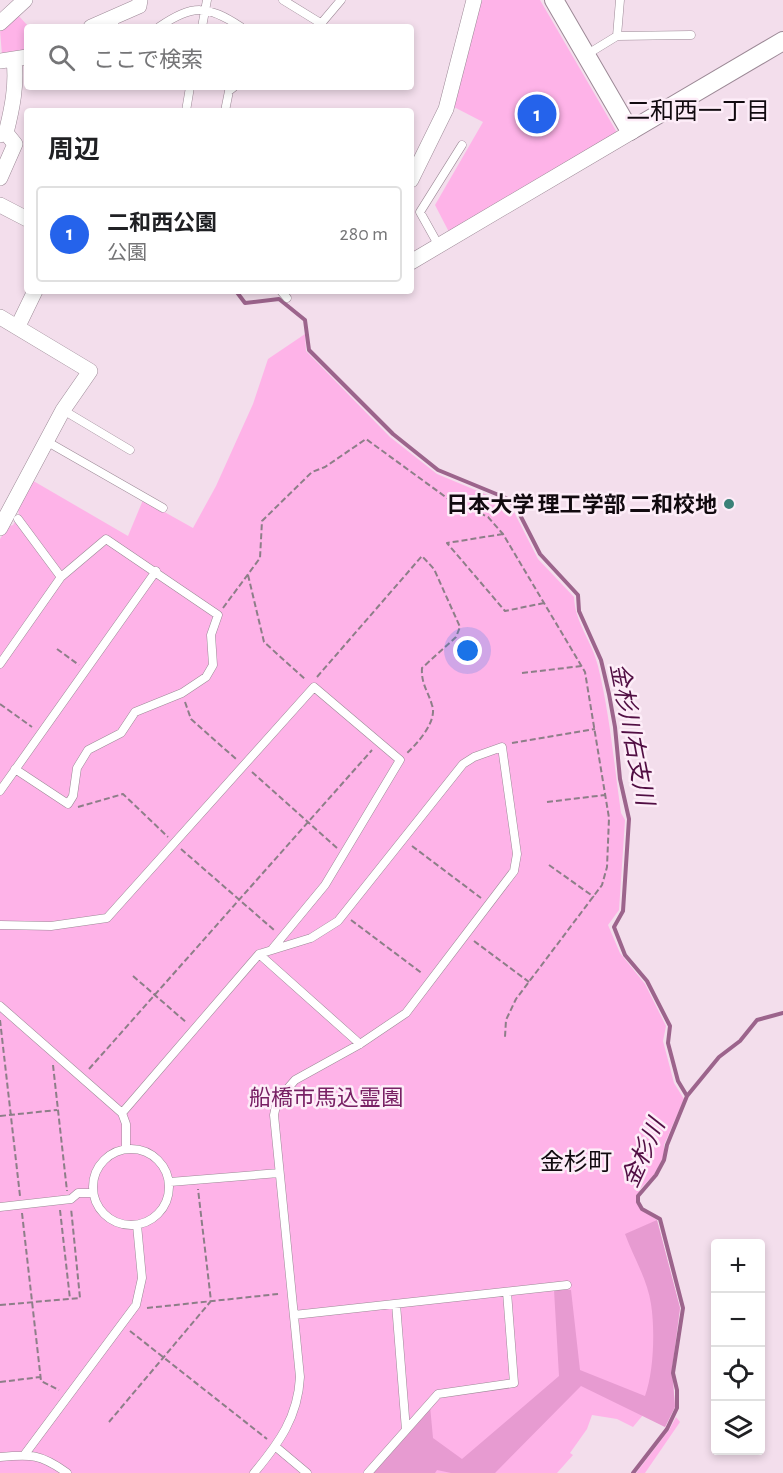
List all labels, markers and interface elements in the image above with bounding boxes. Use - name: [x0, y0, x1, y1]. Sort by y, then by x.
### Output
- search box: [24, 24, 414, 90]
- icon: search: [45, 41, 78, 74]
- text: ここで検索: [93, 49, 203, 71]
- pin: 1: [518, 92, 556, 136]
- district label: 二和西一丁目: [626, 99, 770, 124]
- text: 周辺: [48, 137, 100, 163]
- text: 二和西公園: [107, 212, 217, 234]
- text: 1: [66, 224, 73, 244]
- text: 280 m: [340, 224, 388, 244]
- text: 公園: [107, 243, 147, 263]
- place label: 日本大学 理工学部 二和校地: [446, 493, 717, 516]
- marker: 日本大学 理工学部 二和校地: [722, 497, 736, 511]
- your location: [453, 636, 482, 665]
- water label: 金杉川右支川: [606, 661, 659, 810]
- park label: 船橋市馬込霊園: [249, 1086, 403, 1109]
- water label: 金杉川: [616, 1112, 671, 1191]
- district label: 金杉町: [540, 1149, 612, 1175]
- map controls: [711, 1239, 765, 1455]
- button: +: [711, 1239, 765, 1293]
- button: −: [711, 1293, 765, 1347]
- button: locate: [711, 1347, 765, 1401]
- button: layers: [711, 1401, 765, 1455]

